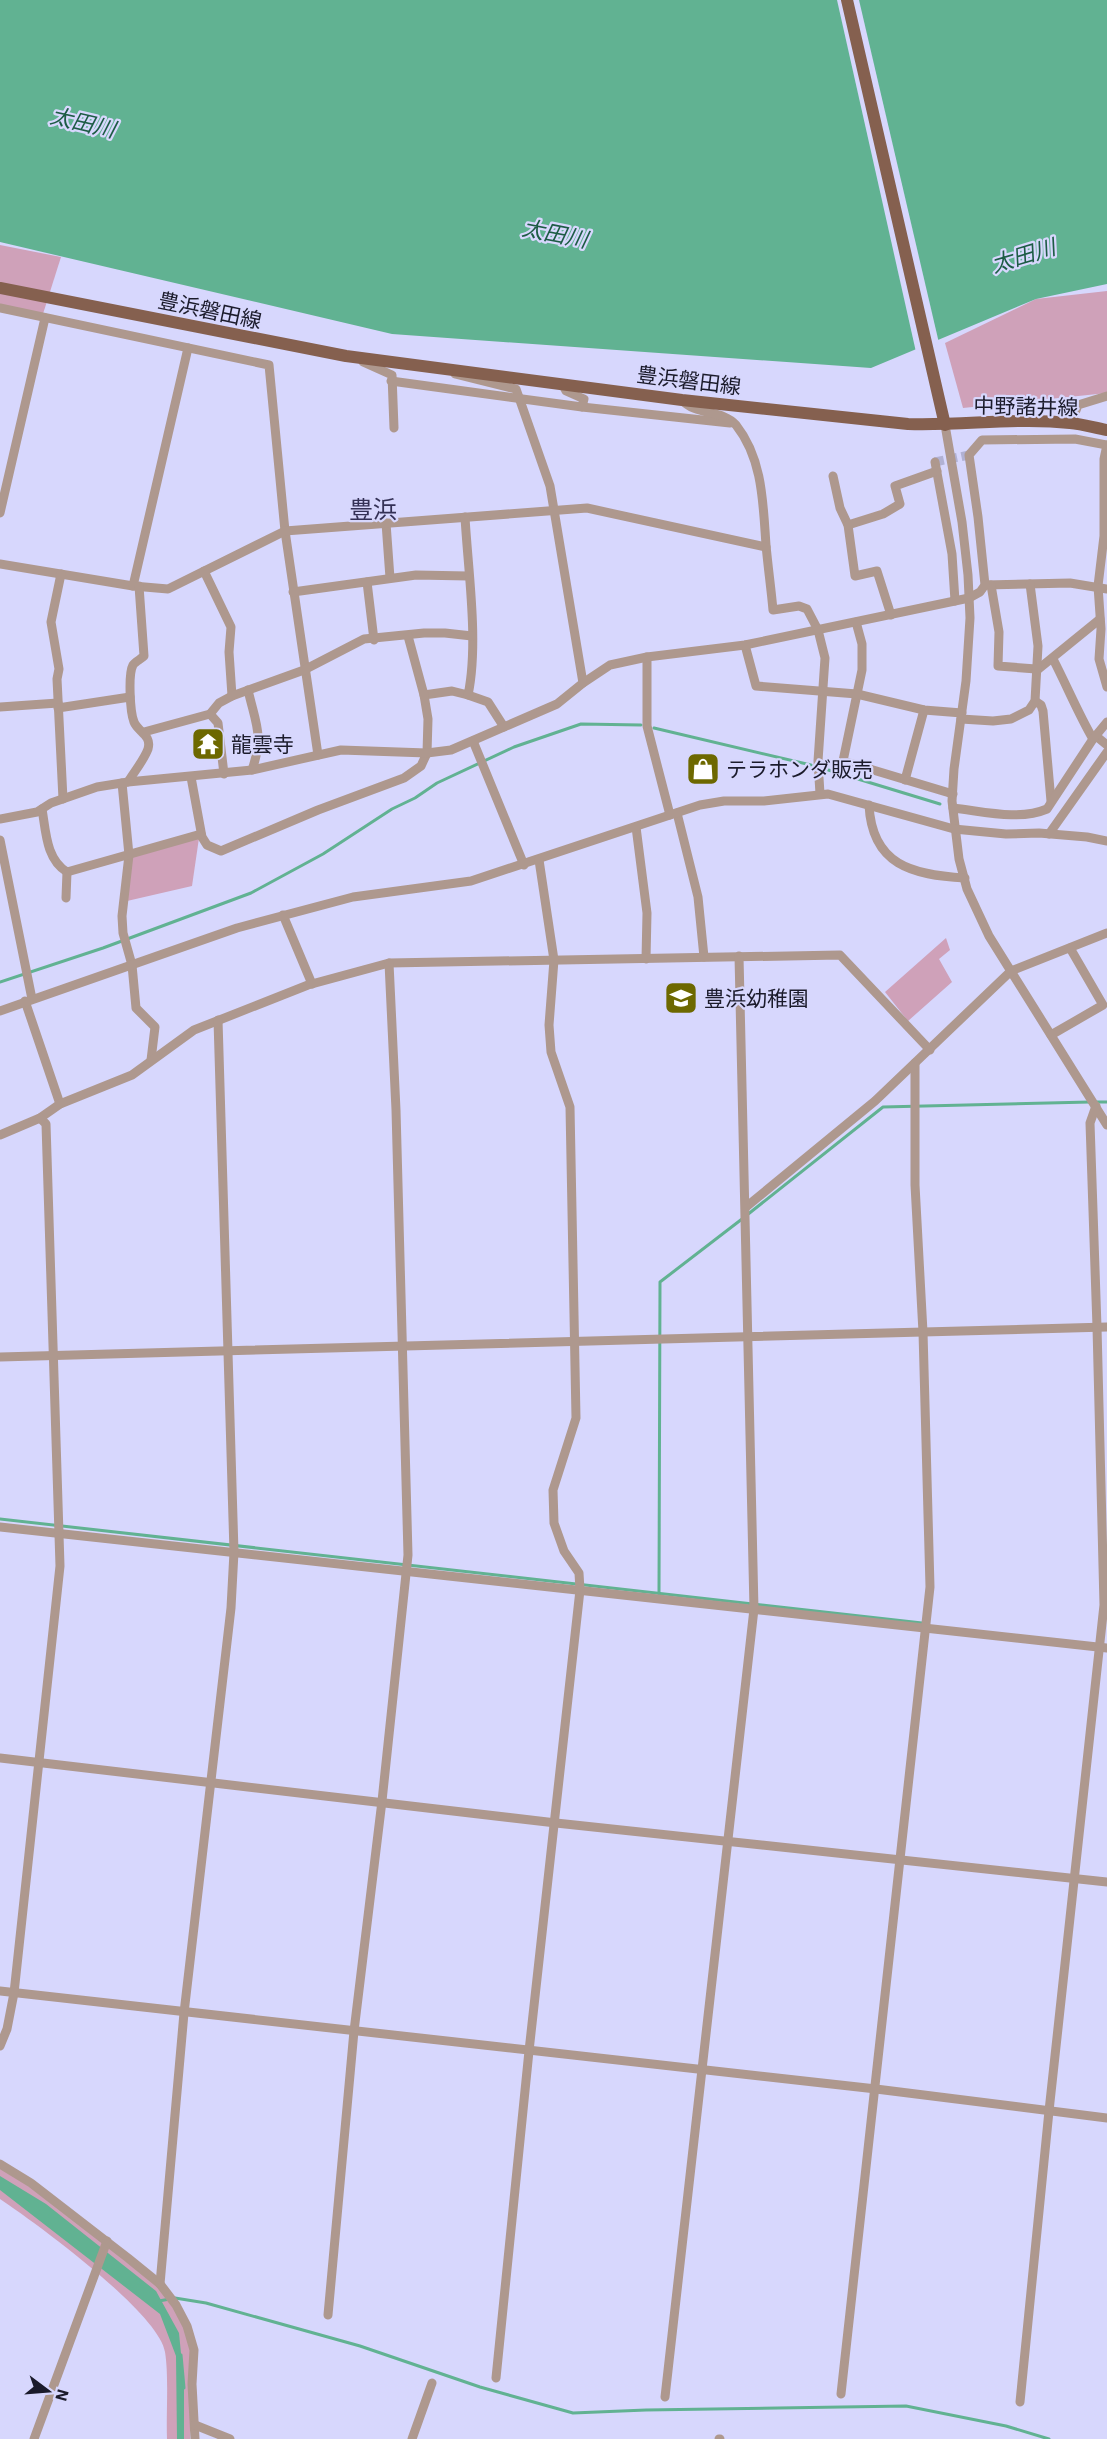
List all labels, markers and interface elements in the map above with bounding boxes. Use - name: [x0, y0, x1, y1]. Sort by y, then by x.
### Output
- water label: 太田川: [48, 100, 120, 144]
- water label: 太田川: [520, 212, 592, 254]
- water label: 太田川: [987, 231, 1061, 279]
- street label: 豊浜磐田線: [156, 285, 264, 335]
- street label: 豊浜磐田線: [635, 360, 743, 400]
- street label: 中野諸井線: [973, 391, 1079, 421]
- district label: 豊浜: [349, 493, 397, 525]
- temple icon: 龍雲寺: [190, 726, 226, 762]
- place label: 龍雲寺: [231, 730, 294, 758]
- shop icon: テラホンダ販売: [685, 751, 721, 787]
- place label: テラホンダ販売: [726, 755, 873, 783]
- school or university icon: 豊浜幼稚園: [663, 980, 699, 1016]
- place label: 豊浜幼稚園: [704, 984, 809, 1012]
- north arrow: [18, 2361, 78, 2421]
- text: N: [51, 2387, 74, 2403]

